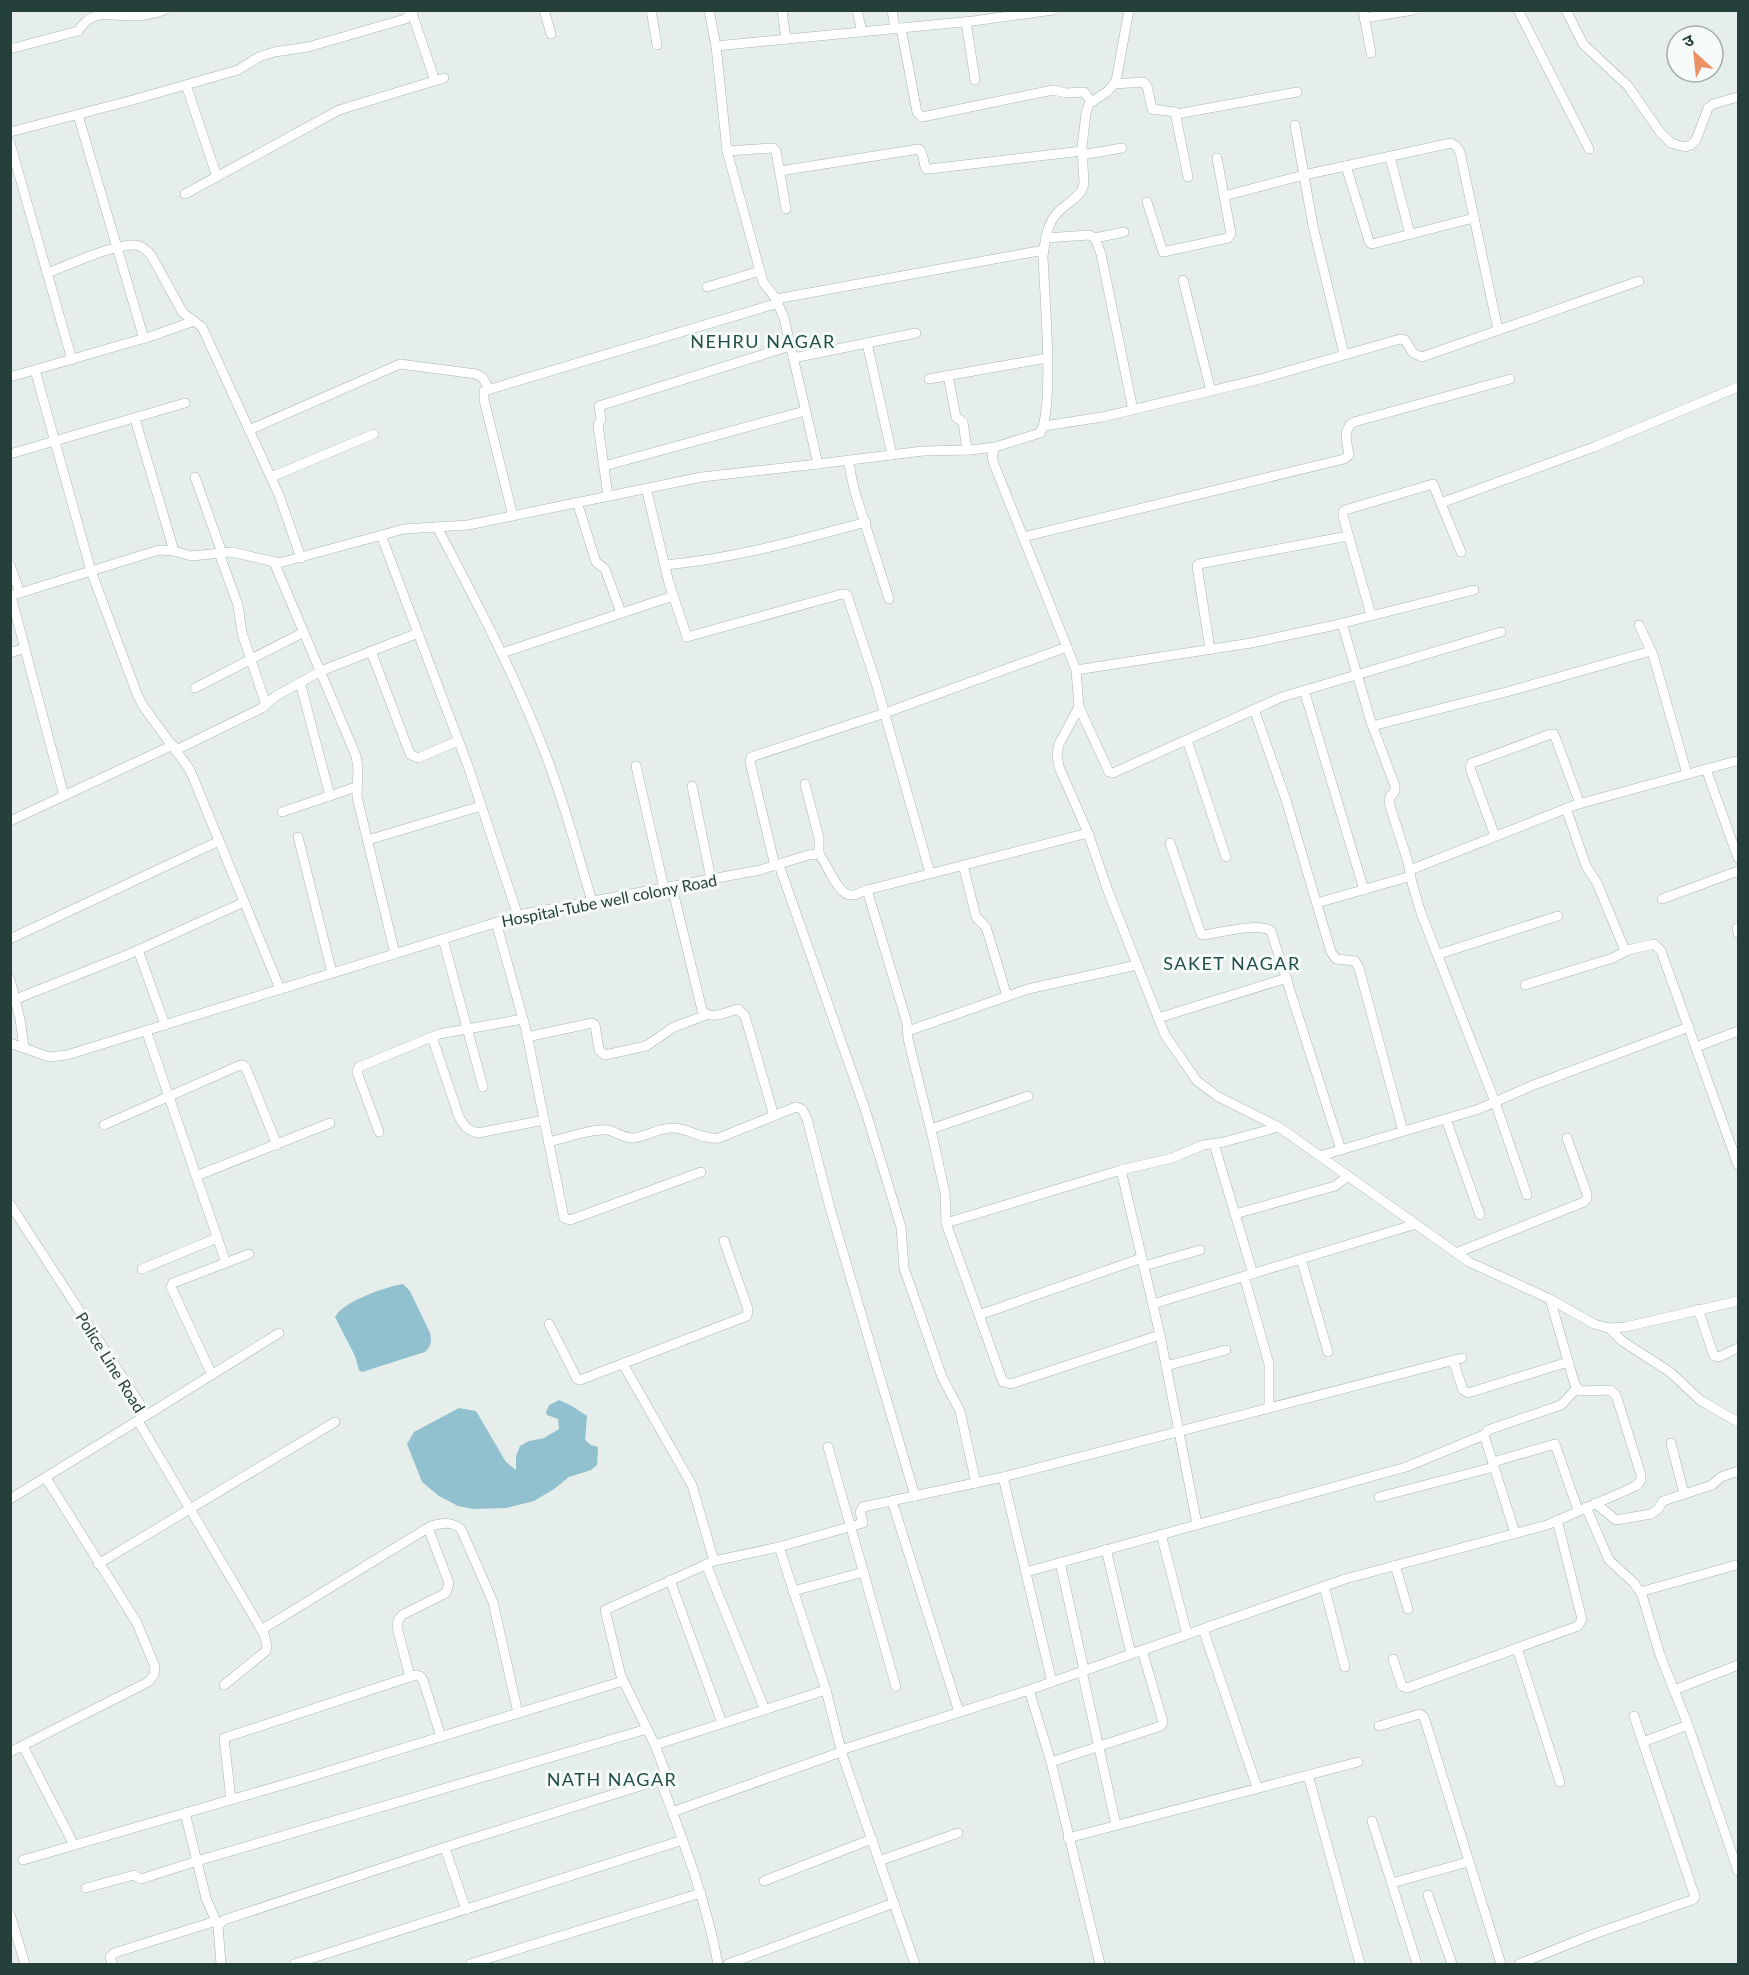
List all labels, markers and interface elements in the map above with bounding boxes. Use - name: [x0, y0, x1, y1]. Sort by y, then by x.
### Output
- north arrow: [1665, 24, 1725, 84]
- text: उ: [1679, 29, 1697, 51]
- district label: NEHRU NAGAR: [690, 330, 836, 352]
- street label: Hospital-Tube well colony Road: [500, 870, 718, 930]
- district label: SAKET NAGAR: [1163, 952, 1301, 974]
- street label: Police Line Road: [72, 1308, 150, 1416]
- district label: NATH NAGAR: [547, 1768, 677, 1790]

